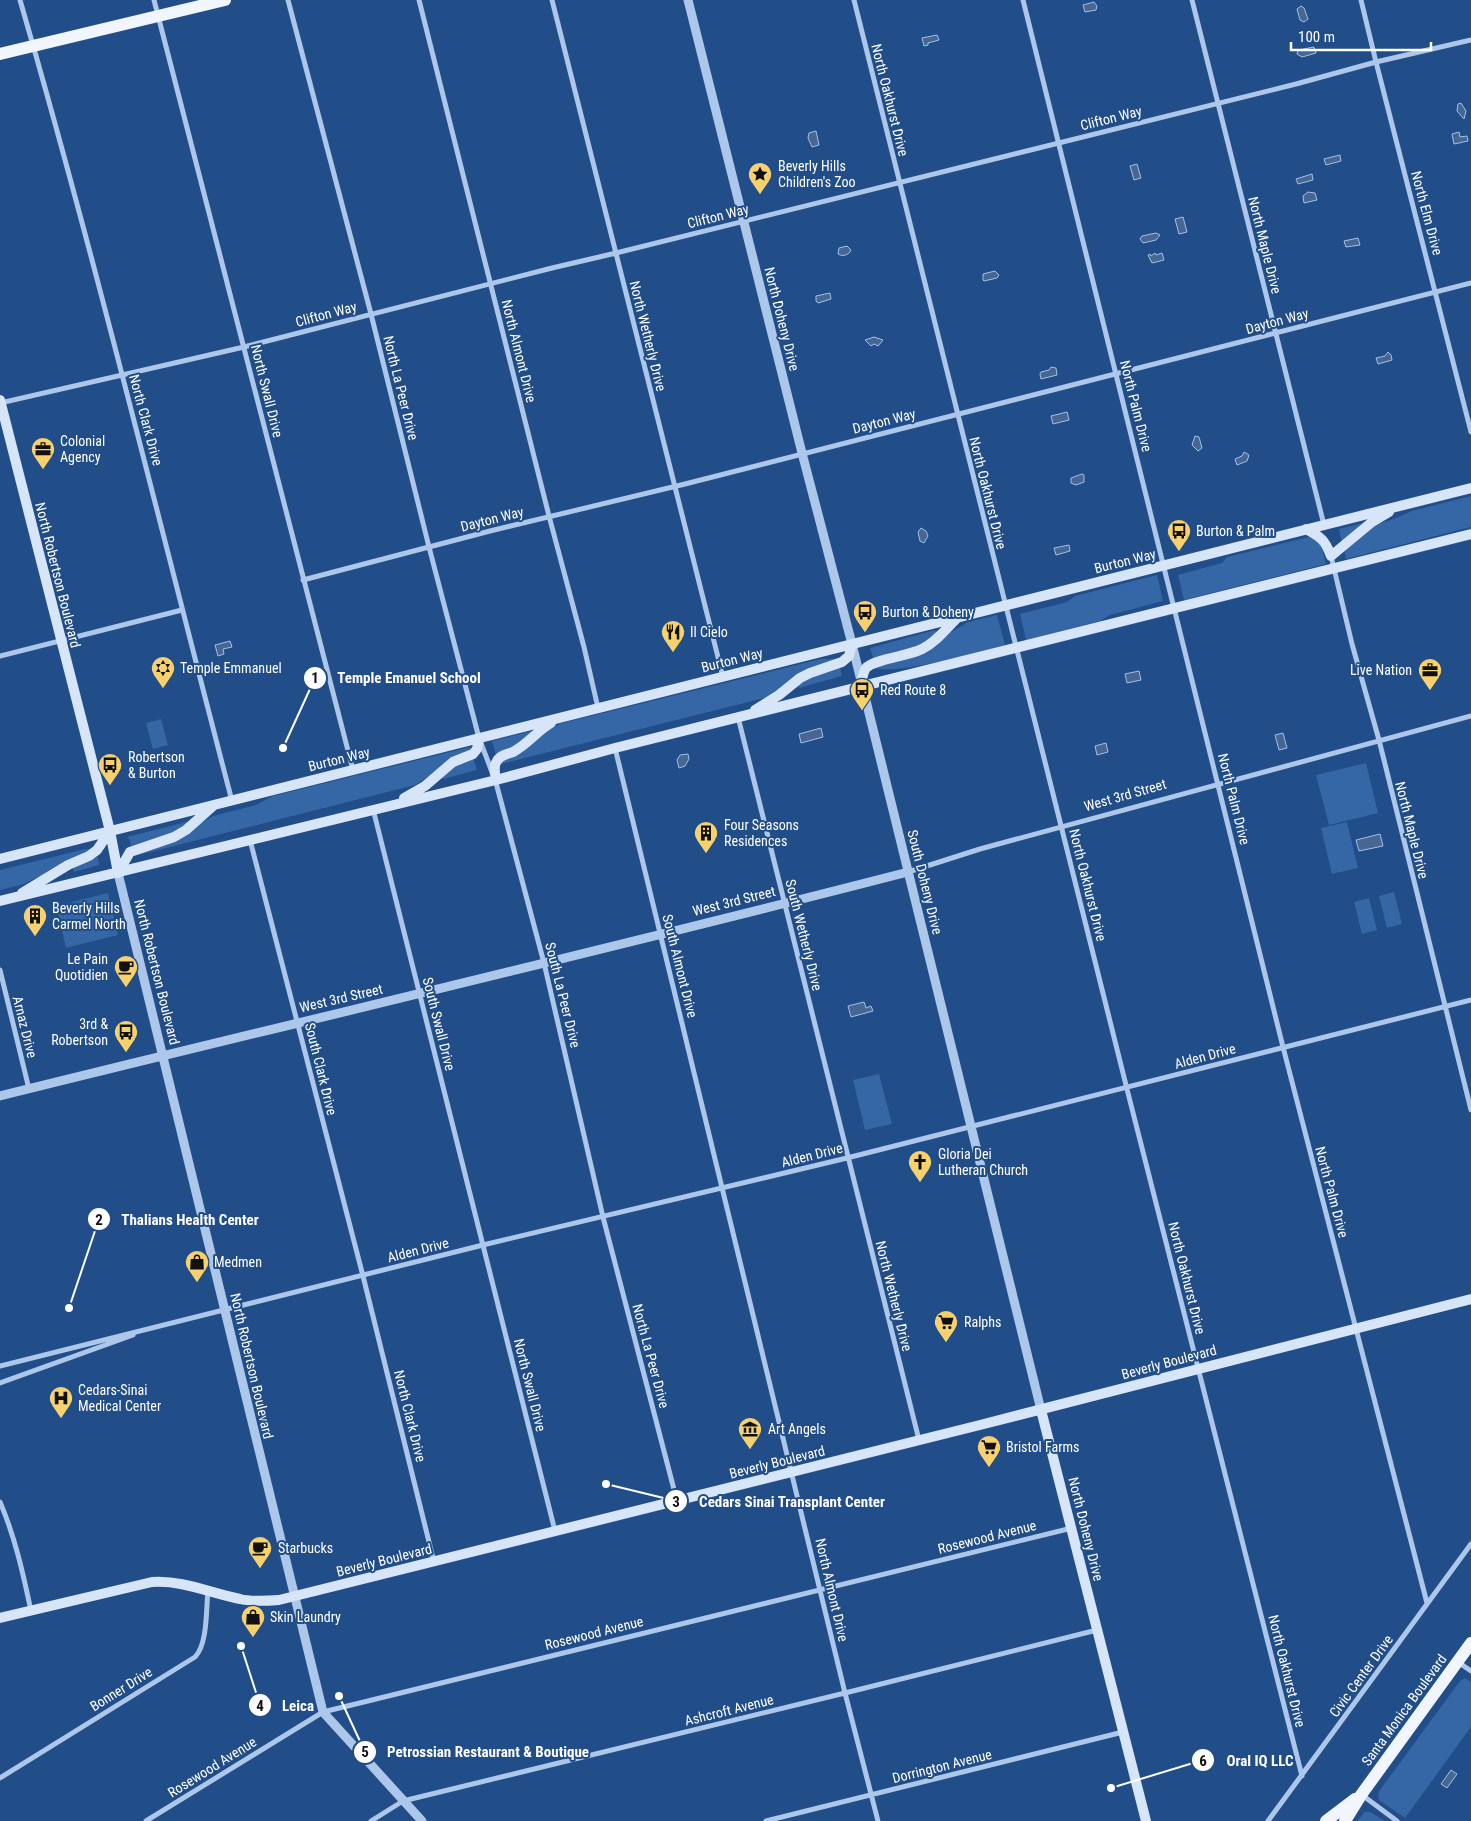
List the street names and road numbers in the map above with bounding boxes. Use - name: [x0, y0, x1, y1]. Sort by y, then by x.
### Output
- street label: North Oakhurst Drive: [868, 42, 912, 158]
- street label: Clifton Way: [1079, 103, 1144, 133]
- street label: North Elm Drive: [1408, 169, 1446, 257]
- street label: North Maple Drive: [1245, 195, 1285, 296]
- street label: Clifton Way: [686, 201, 751, 231]
- street label: North Doheny Drive: [761, 265, 803, 373]
- street label: North Wetherly Drive: [627, 279, 670, 393]
- street label: Clifton Way: [294, 298, 359, 330]
- street label: North Almont Drive: [498, 298, 540, 404]
- street label: Dayton Way: [1244, 305, 1310, 337]
- street label: North La Peer Drive: [380, 334, 422, 442]
- street label: North Swall Drive: [248, 343, 286, 439]
- street label: North Palm Drive: [1117, 359, 1155, 454]
- street label: North Clark Drive: [126, 373, 166, 468]
- street label: Dayton Way: [851, 405, 917, 437]
- street label: North Oakhurst Drive: [966, 435, 1010, 551]
- street label: North Robertson Boulevard: [32, 501, 84, 649]
- street label: Dayton Way: [459, 503, 525, 535]
- street label: Burton Way: [1093, 546, 1158, 576]
- street label: Burton Way: [700, 645, 765, 675]
- street label: Burton Way: [307, 744, 372, 774]
- street label: North Palm Drive: [1215, 752, 1253, 847]
- street label: West 3rd Street: [1082, 776, 1168, 814]
- street label: North Maple Drive: [1392, 780, 1432, 881]
- street label: North Oakhurst Drive: [1066, 827, 1110, 943]
- street label: South Doheny Drive: [904, 828, 946, 936]
- street label: South Wetherly Drive: [782, 878, 826, 993]
- street label: West 3rd Street: [691, 883, 777, 919]
- street label: North Robertson Boulevard: [131, 898, 183, 1046]
- street label: South Almont Drive: [659, 913, 701, 1020]
- street label: South La Peer Drive: [542, 941, 584, 1050]
- street label: South Swall Drive: [420, 976, 458, 1073]
- street label: West 3rd Street: [298, 981, 384, 1015]
- street label: Arnaz Drive: [10, 994, 41, 1060]
- street label: South Clark Drive: [302, 1021, 340, 1117]
- street label: Alden Drive: [1173, 1040, 1238, 1072]
- street label: Alden Drive: [780, 1140, 845, 1170]
- street label: North Palm Drive: [1312, 1145, 1352, 1240]
- street label: North Oakhurst Drive: [1165, 1220, 1209, 1336]
- street label: Alden Drive: [386, 1235, 451, 1265]
- street label: North Wetherly Drive: [873, 1239, 916, 1353]
- street label: North Robertson Boulevard: [227, 1291, 277, 1441]
- street label: North La Peer Drive: [629, 1302, 673, 1410]
- street label: North Swall Drive: [511, 1337, 549, 1433]
- street label: Beverly Boulevard: [1120, 1342, 1218, 1382]
- street label: North Clark Drive: [391, 1368, 429, 1464]
- street label: Beverly Boulevard: [728, 1442, 826, 1482]
- street label: North Doheny Drive: [1065, 1475, 1107, 1583]
- street label: Rosewood Avenue: [936, 1517, 1038, 1557]
- street label: North Almont Drive: [812, 1537, 852, 1644]
- street label: Beverly Boulevard: [335, 1540, 433, 1580]
- street label: Rosewood Avenue: [543, 1613, 645, 1653]
- street label: North Oakhurst Drive: [1265, 1613, 1309, 1729]
- street label: Civic Center Drive: [1326, 1632, 1396, 1720]
- street label: Santa Monica Boulevard: [1358, 1651, 1450, 1769]
- street label: Bonner Drive: [87, 1663, 155, 1714]
- street label: Ashcroft Avenue: [683, 1691, 775, 1729]
- street label: Rosewood Avenue: [165, 1733, 259, 1801]
- street label: Dorrington Avenue: [891, 1746, 994, 1786]

